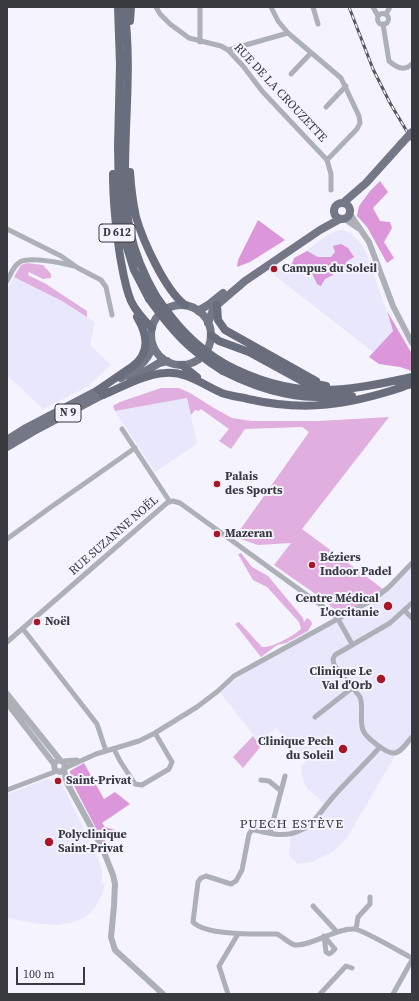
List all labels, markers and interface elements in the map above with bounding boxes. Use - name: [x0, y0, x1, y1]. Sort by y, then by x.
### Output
- street label: RUE DE LA CROUZETTE: [230, 41, 330, 145]
- road number: D 612: [99, 224, 135, 242]
- place label: Campus du Soleil: [282, 262, 377, 276]
- marker: Campus du Soleil: [269, 264, 279, 274]
- road number: N 9: [55, 404, 81, 422]
- place label: Palais des Sports: [225, 470, 282, 498]
- marker: Palais des Sports: [212, 479, 222, 489]
- street label: RUE SUZANNE NOËL: [66, 493, 162, 579]
- place label: Mazeran: [225, 527, 273, 541]
- marker: Mazeran: [212, 529, 222, 539]
- place label: Béziers Indoor Padel: [320, 551, 392, 579]
- marker: Béziers Indoor Padel: [307, 560, 317, 570]
- place label: Centre Médical L'occitanie: [296, 592, 379, 620]
- marker: Centre Médical L'occitanie: [382, 600, 394, 612]
- place label: Noël: [45, 615, 70, 629]
- marker: Noël: [32, 617, 42, 627]
- place label: Clinique Le Val d'Orb: [309, 665, 372, 693]
- marker: Clinique Le Val d'Orb: [375, 673, 387, 685]
- place label: Clinique Pech du Soleil: [258, 735, 334, 763]
- marker: Clinique Pech du Soleil: [337, 743, 349, 755]
- place label: Saint-Privat: [66, 774, 131, 788]
- marker: Saint-Privat: [53, 776, 63, 786]
- district label: PUECH ESTÈVE: [240, 817, 344, 833]
- place label: Polyclinique Saint-Privat: [58, 828, 127, 856]
- marker: Polyclinique Saint-Privat: [43, 836, 55, 848]
- scale bar: [18, 959, 87, 985]
- text: 100 m: [23, 966, 55, 982]

